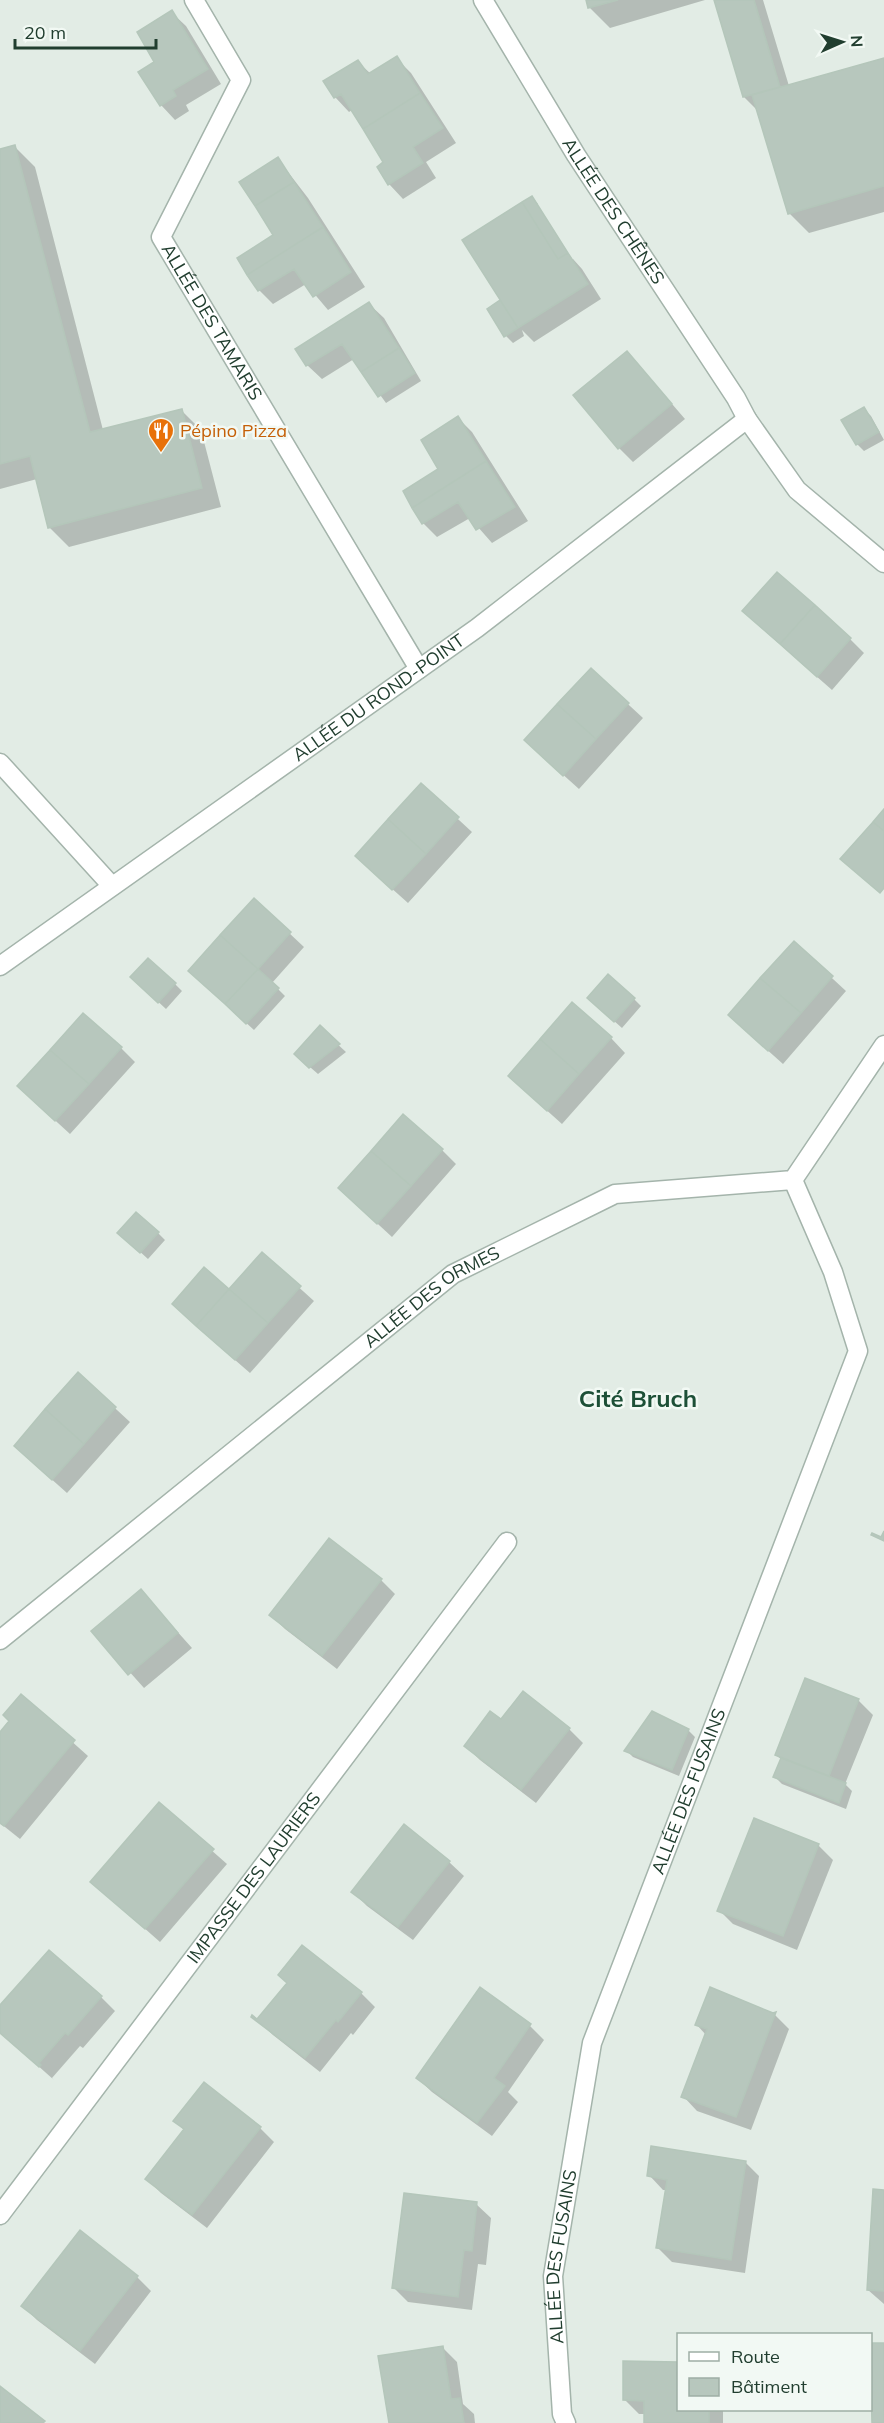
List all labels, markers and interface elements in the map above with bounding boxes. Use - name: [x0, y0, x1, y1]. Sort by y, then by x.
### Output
- scale bar: [15, 12, 156, 50]
- north arrow: [812, 12, 872, 72]
- text: 20 m: [24, 21, 66, 44]
- text: N: [847, 35, 867, 48]
- street label: ALLÉE DES CHÊNES: [557, 133, 670, 288]
- street label: ALLÉE DES TAMARIS: [157, 239, 268, 404]
- restaurant icon: Pépino Pizza: [146, 416, 176, 454]
- place label: Pépino Pizza: [180, 419, 287, 442]
- street label: ALLÉE DU ROND-POINT: [288, 628, 469, 766]
- street label: ALLÉE DES ORMES: [359, 1241, 503, 1353]
- district label: Cité Bruch: [579, 1383, 697, 1413]
- street label: ALLÉE DES FUSAINS: [646, 1705, 731, 1877]
- street label: IMPASSE DES LAURIERS: [182, 1788, 325, 1968]
- street label: ALLÉE DES FUSAINS: [541, 2168, 582, 2345]
- legend: [677, 2333, 872, 2411]
- text: Route: [731, 2345, 780, 2368]
- text: Bâtiment: [731, 2375, 807, 2398]

